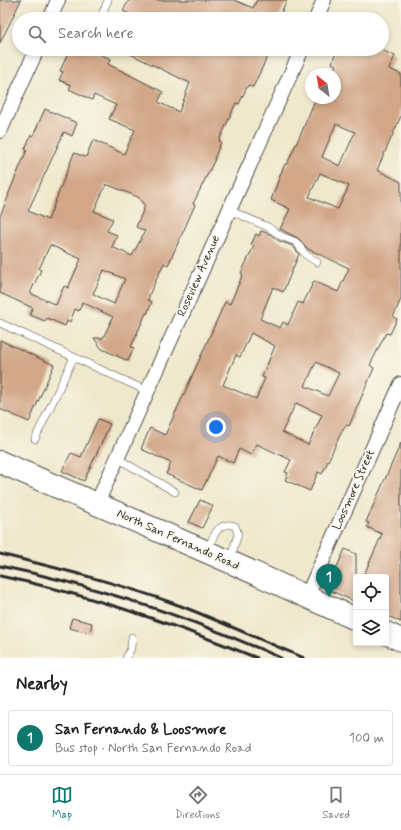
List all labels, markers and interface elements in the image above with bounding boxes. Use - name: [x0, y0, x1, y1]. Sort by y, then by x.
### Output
- search box: [12, 12, 389, 56]
- icon: search: [26, 23, 48, 45]
- text: Search here: [58, 24, 134, 44]
- north arrow: [305, 68, 341, 104]
- street label: Roseview Avenue: [174, 233, 224, 319]
- your location: [206, 417, 226, 437]
- street label: Loosmore Street: [329, 447, 379, 533]
- street label: North San Fernando Road: [114, 506, 242, 574]
- pin: 1: [316, 564, 342, 597]
- map controls: [353, 574, 389, 646]
- button: locate: [353, 574, 389, 610]
- button: layers: [353, 610, 389, 646]
- text: Nearby: [16, 673, 68, 695]
- text: San Fernando & Loosmore: [55, 720, 226, 740]
- text: 1: [27, 730, 33, 747]
- text: 100 m: [349, 730, 384, 747]
- text: Bus stop · North San Fernando Road: [55, 740, 252, 757]
- tab: Map: [51, 784, 73, 822]
- tab: Directions: [175, 784, 220, 822]
- tab: Saved: [322, 784, 350, 822]

